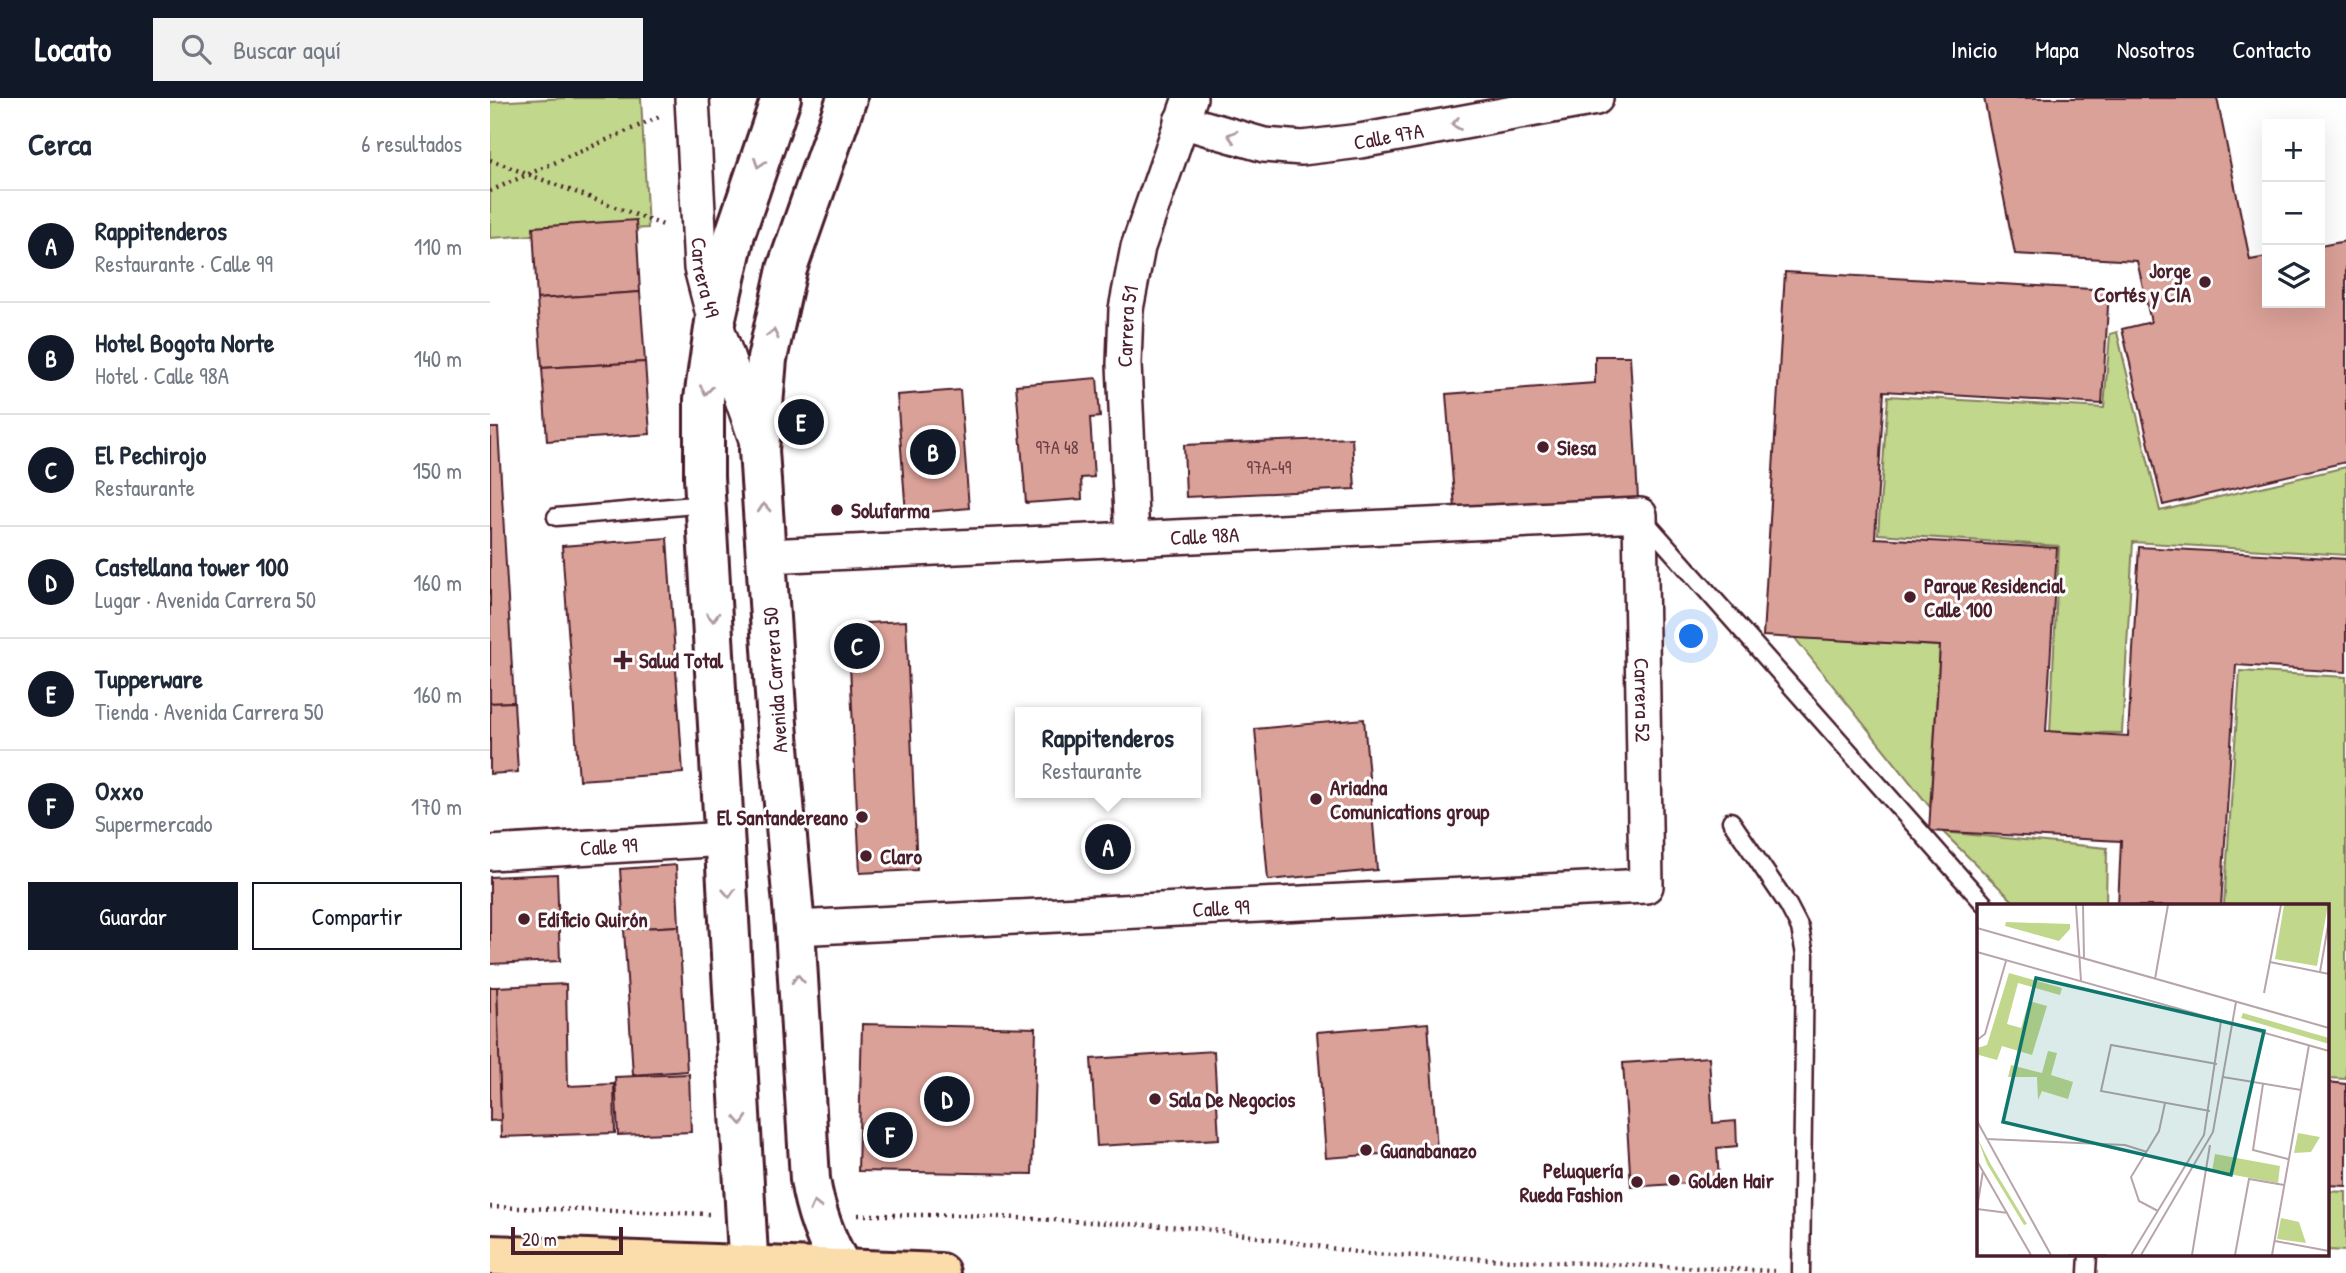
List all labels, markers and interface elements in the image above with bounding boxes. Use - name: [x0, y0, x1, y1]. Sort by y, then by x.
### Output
- search box: [153, 18, 643, 81]
- text: Locato: [35, 27, 111, 71]
- icon: search: [177, 30, 215, 68]
- text: Buscar aquí: [233, 32, 341, 67]
- text: Inicio: [1951, 33, 1997, 65]
- text: Mapa: [2035, 33, 2079, 65]
- text: Nosotros: [2117, 33, 2194, 65]
- text: Contacto: [2232, 33, 2311, 65]
- street label: Calle 97A: [1352, 115, 1426, 156]
- one-way arrow: [1450, 115, 1462, 130]
- map controls: [2262, 119, 2325, 308]
- button: +: [2262, 119, 2325, 182]
- text: Cerca: [28, 124, 91, 164]
- text: 6 resultados: [361, 128, 462, 159]
- one-way arrow: [1226, 129, 1238, 144]
- one-way arrow: [753, 156, 767, 168]
- button: −: [2262, 182, 2325, 245]
- text: Rappitenderos: [95, 213, 227, 248]
- text: A: [45, 231, 57, 262]
- text: 110 m: [414, 231, 462, 262]
- street label: Carrera 49: [685, 237, 728, 321]
- button: layers: [2262, 245, 2325, 308]
- text: Restaurante · Calle 99: [95, 248, 273, 279]
- place label: Jorge Cortés y CIA: [2094, 256, 2192, 310]
- marker: Jorge Cortés y CIA: [2197, 274, 2213, 290]
- street label: Carrera 51: [1109, 283, 1145, 368]
- text: Hotel Bogota Norte: [95, 325, 274, 360]
- one-way arrow: [765, 328, 779, 340]
- text: B: [45, 343, 57, 374]
- text: 140 m: [414, 343, 462, 374]
- text: Hotel · Calle 98A: [95, 360, 229, 391]
- one-way arrow: [698, 384, 713, 395]
- pin: E: [778, 396, 824, 448]
- pin: B: [910, 426, 956, 478]
- place label: Siesa: [1557, 433, 1597, 462]
- house number: 97A 48: [1036, 435, 1079, 460]
- text: El Pechirojo: [95, 437, 206, 472]
- marker: Siesa: [1535, 439, 1551, 455]
- text: C: [45, 455, 57, 486]
- text: 150 m: [413, 455, 462, 486]
- house number: 97A-49: [1247, 455, 1292, 480]
- text: Restaurante: [95, 472, 195, 503]
- place label: Solufarma: [851, 496, 930, 525]
- one-way arrow: [757, 502, 772, 513]
- marker: Solufarma: [829, 502, 845, 518]
- street label: Calle 98A: [1169, 519, 1240, 552]
- text: Castellana tower 100: [95, 549, 289, 584]
- text: D: [46, 567, 56, 598]
- text: 160 m: [413, 567, 462, 598]
- place label: Parque Residencial Calle 100: [1924, 571, 2066, 624]
- text: Lugar · Avenida Carrera 50: [95, 584, 316, 615]
- marker: Parque Residencial Calle 100: [1902, 589, 1918, 605]
- street label: Avenida Carrera 50: [755, 606, 795, 754]
- one-way arrow: [706, 611, 721, 622]
- your location: [1674, 619, 1708, 653]
- pin: C: [834, 620, 880, 672]
- place label: Salud Total: [639, 646, 724, 675]
- marker: Salud Total: [613, 650, 633, 670]
- street label: Carrera 52: [1628, 658, 1658, 743]
- text: Tupperware: [95, 661, 203, 696]
- text: E: [46, 679, 56, 710]
- text: 160 m: [413, 679, 462, 710]
- text: Tienda · Avenida Carrera 50: [95, 696, 324, 727]
- popup: [1015, 707, 1201, 798]
- text: Rappitenderos: [1042, 720, 1174, 755]
- text: Restaurante: [1042, 755, 1142, 786]
- text: Oxxo: [95, 773, 143, 808]
- place label: Ariadna Comunications group: [1330, 773, 1490, 827]
- text: F: [47, 791, 55, 822]
- text: 170 m: [411, 791, 462, 822]
- marker: Ariadna Comunications group: [1308, 791, 1324, 807]
- place label: El Santandereano: [717, 803, 849, 832]
- text: Supermercado: [95, 808, 212, 839]
- marker: El Santandereano: [854, 809, 870, 825]
- pin: A: [1085, 821, 1131, 873]
- street label: Calle 99: [579, 830, 639, 862]
- place label: Claro: [880, 842, 922, 871]
- marker: Claro: [858, 848, 874, 864]
- button: Guardar: [28, 882, 238, 950]
- button: Compartir: [252, 882, 462, 950]
- one-way arrow: [721, 888, 736, 899]
- street label: Calle 99: [1192, 892, 1251, 924]
- inset map: [1977, 904, 2329, 1256]
- place label: Edificio Quirón: [538, 905, 648, 934]
- marker: Edificio Quirón: [516, 911, 532, 927]
- one-way arrow: [791, 974, 806, 985]
- pin: D: [924, 1073, 970, 1125]
- place label: Sala De Negocios: [1169, 1085, 1295, 1115]
- marker: Sala De Negocios: [1147, 1091, 1163, 1107]
- pin: F: [867, 1109, 913, 1161]
- one-way arrow: [733, 1115, 748, 1126]
- place label: Guanabanazo: [1380, 1136, 1477, 1165]
- marker: Guanabanazo: [1358, 1142, 1374, 1158]
- place label: Peluquería Rueda Fashion: [1520, 1156, 1624, 1209]
- place label: Golden Hair: [1688, 1166, 1775, 1195]
- marker: Golden Hair: [1666, 1172, 1682, 1188]
- marker: Peluquería Rueda Fashion: [1629, 1174, 1645, 1190]
- one-way arrow: [809, 1200, 823, 1212]
- scale bar: [511, 1224, 623, 1256]
- text: 20 m: [522, 1226, 557, 1252]

